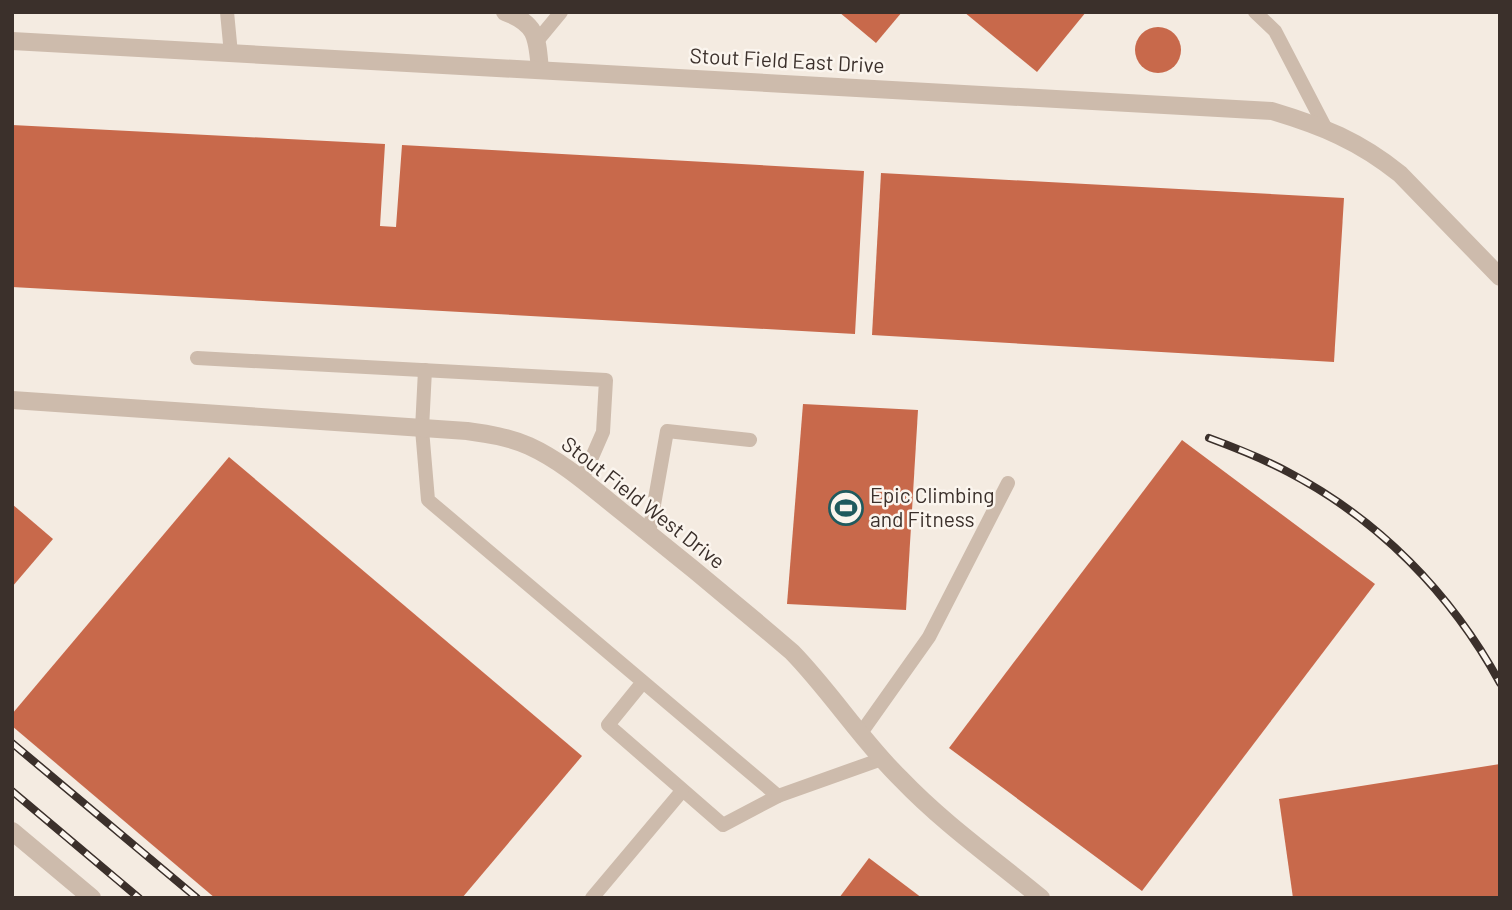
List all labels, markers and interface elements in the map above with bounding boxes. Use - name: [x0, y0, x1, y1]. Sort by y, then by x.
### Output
- street label: Stout Field East Drive: [689, 42, 885, 77]
- street label: Stout Field West Drive: [557, 430, 731, 573]
- place label: Epic Climbing and Fitness: [870, 482, 994, 531]
- sports icon: Epic Climbing and Fitness: [827, 489, 865, 527]

